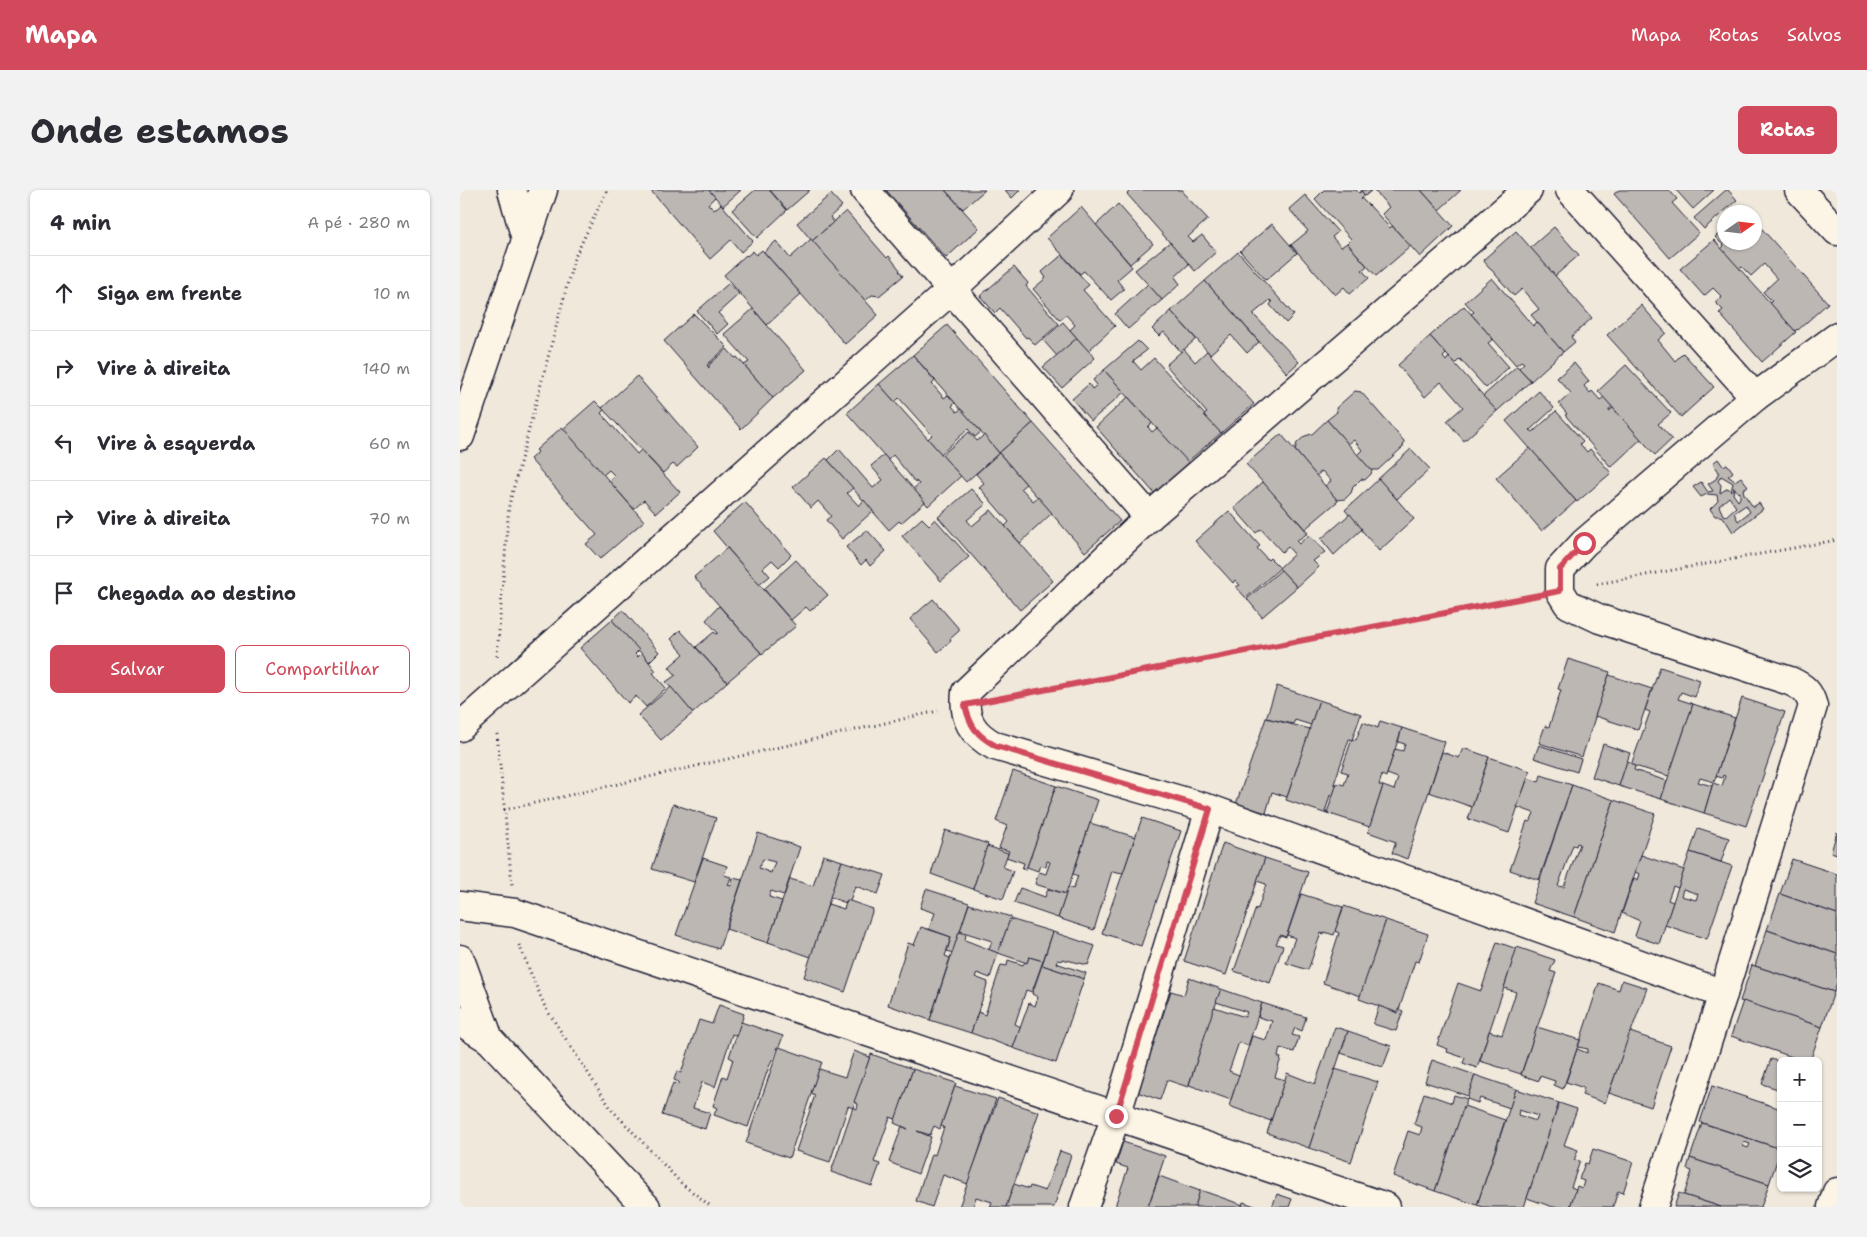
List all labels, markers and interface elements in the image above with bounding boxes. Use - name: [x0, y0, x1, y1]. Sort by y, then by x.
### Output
- text: Mapa: [25, 19, 97, 51]
- text: Mapa: [1631, 23, 1681, 47]
- text: Rotas: [1709, 23, 1759, 47]
- text: Salvos: [1787, 23, 1842, 47]
- button: Rotas: [1738, 106, 1837, 154]
- text: Onde estamos: [30, 107, 289, 154]
- north arrow: [1717, 205, 1762, 250]
- text: 4 min: [50, 209, 111, 237]
- text: A pé · 280 m: [307, 212, 410, 233]
- icon: ahead: [50, 279, 78, 307]
- text: Siga em frente: [97, 281, 242, 306]
- text: 10 m: [373, 283, 410, 304]
- icon: right: [50, 354, 78, 382]
- text: Vire à direita: [97, 356, 230, 381]
- text: 140 m: [363, 358, 410, 379]
- icon: left: [50, 429, 78, 457]
- text: Vire à esquerda: [97, 431, 255, 456]
- text: 60 m: [369, 433, 410, 454]
- icon: right: [50, 504, 78, 532]
- text: Vire à direita: [97, 506, 230, 531]
- text: 70 m: [369, 508, 410, 529]
- route start: [1573, 532, 1596, 555]
- icon: arrive: [50, 579, 78, 607]
- text: Chegada ao destino: [97, 581, 296, 606]
- button: Salvar: [50, 645, 225, 693]
- button: Compartilhar: [235, 645, 410, 693]
- map controls: [1777, 1057, 1822, 1192]
- button: +: [1777, 1057, 1822, 1102]
- button: −: [1777, 1102, 1822, 1147]
- route end: [1105, 1105, 1128, 1128]
- button: layers: [1777, 1147, 1822, 1192]

